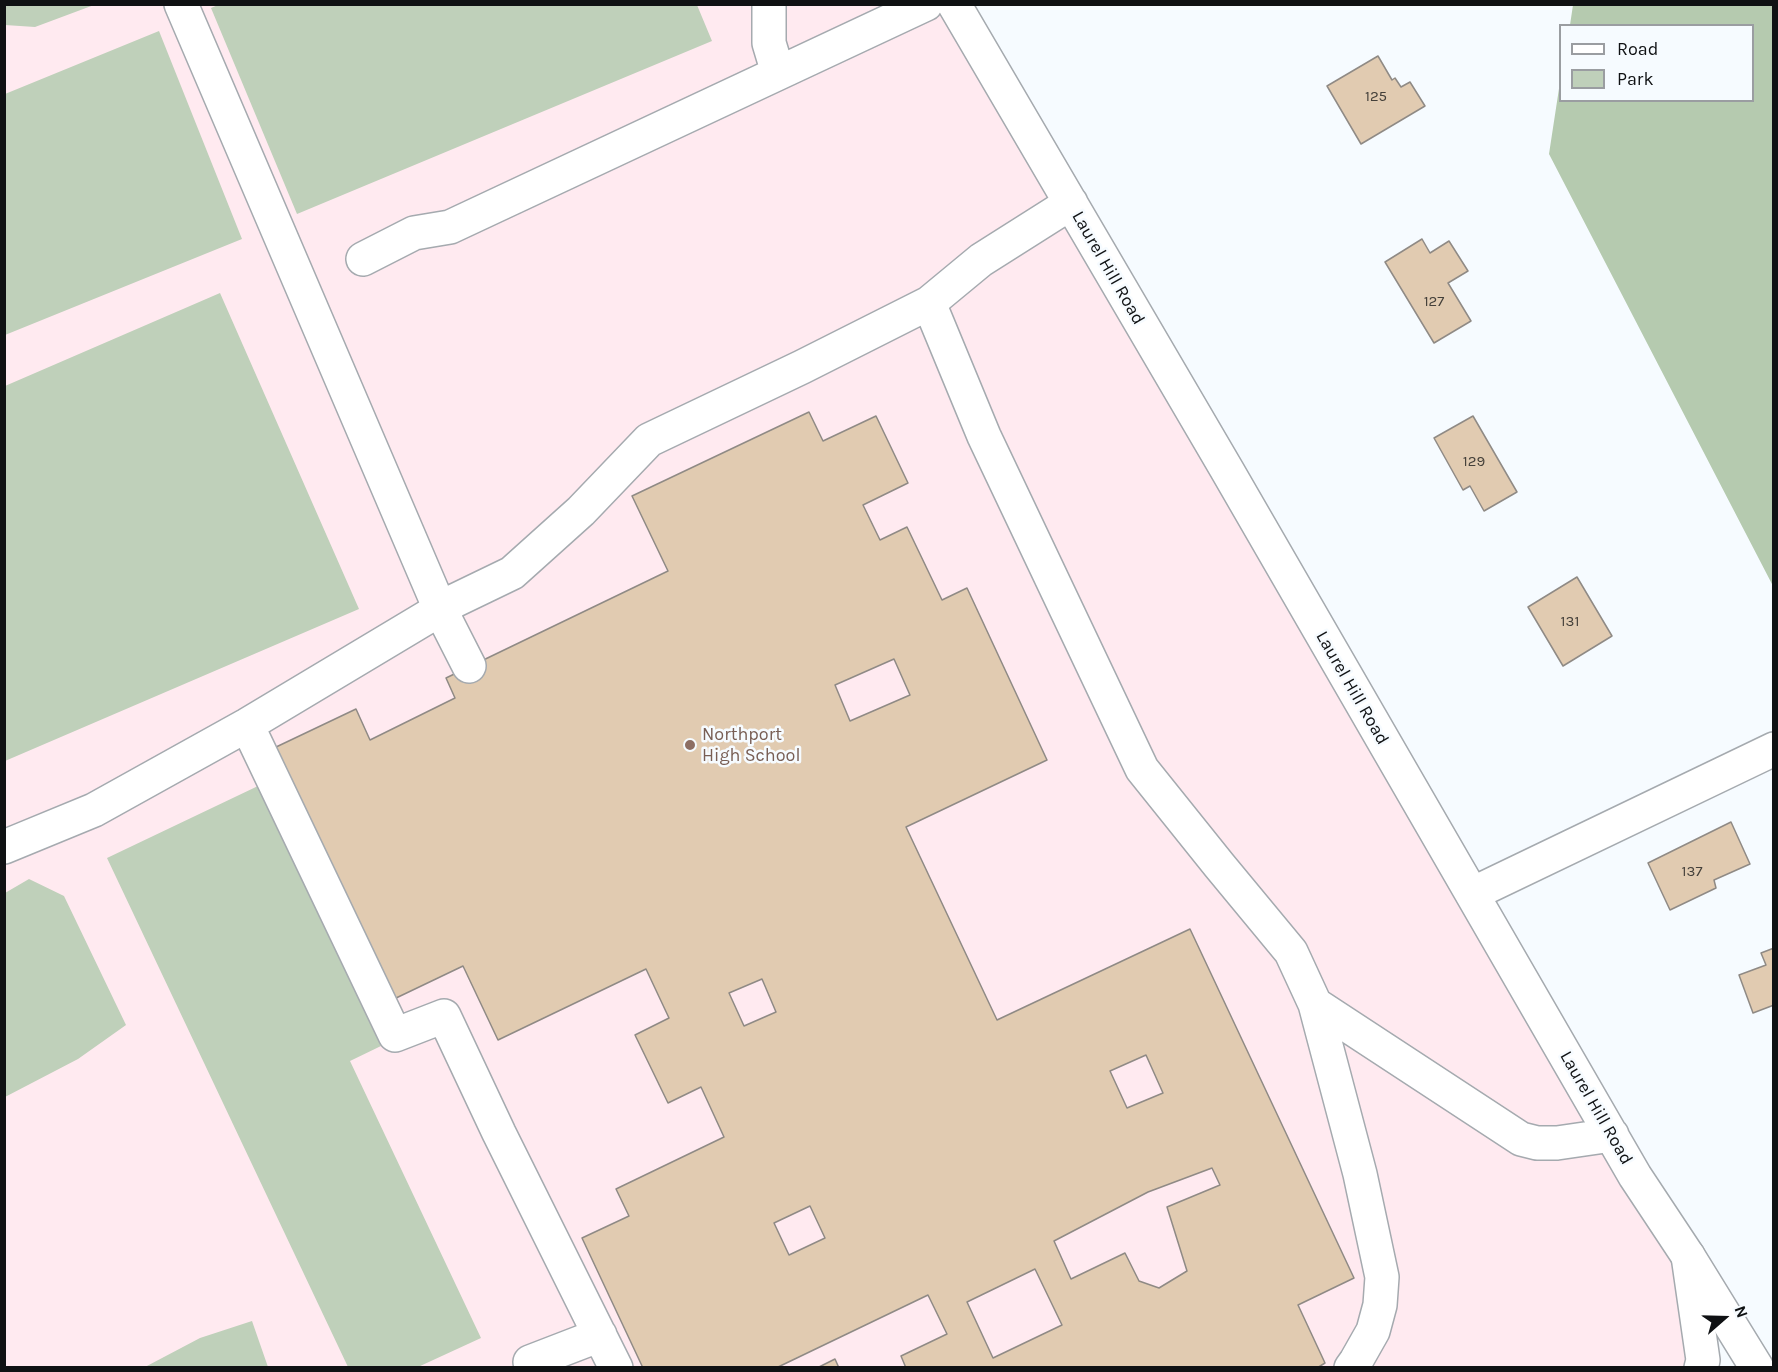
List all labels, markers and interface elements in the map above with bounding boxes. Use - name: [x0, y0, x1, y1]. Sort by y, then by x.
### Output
- legend: [1559, 24, 1754, 102]
- text: Road: [1617, 38, 1658, 60]
- text: Park: [1617, 68, 1654, 90]
- house number: 125: [1365, 88, 1387, 106]
- street label: Laurel Hill Road: [1067, 207, 1149, 329]
- house number: 127: [1424, 293, 1444, 311]
- house number: 129: [1463, 453, 1485, 471]
- house number: 131: [1561, 613, 1579, 631]
- street label: Laurel Hill Road: [1311, 627, 1393, 749]
- place label: Northport High School: [702, 724, 800, 766]
- marker: Northport High School: [683, 738, 697, 752]
- house number: 137: [1682, 863, 1702, 881]
- street label: Laurel Hill Road: [1555, 1047, 1637, 1169]
- north arrow: [1694, 1288, 1754, 1348]
- text: N: [1730, 1303, 1752, 1320]

